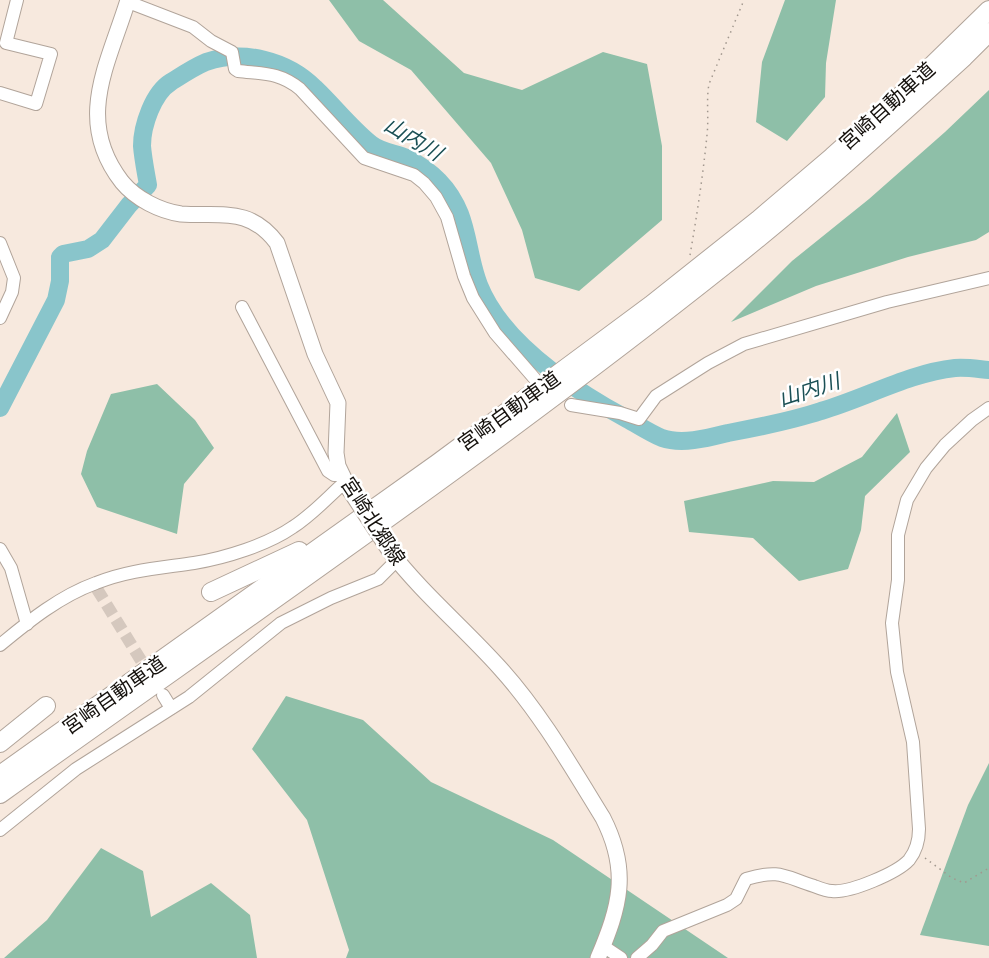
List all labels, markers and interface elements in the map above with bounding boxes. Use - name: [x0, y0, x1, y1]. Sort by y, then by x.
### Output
- street label: 宮崎自動車道: [834, 57, 940, 155]
- water label: 山内川: [380, 112, 448, 167]
- street label: 宮崎自動車道: [453, 366, 565, 456]
- water label: 山内川: [775, 367, 845, 411]
- street label: 宮崎北郷線: [336, 473, 410, 569]
- street label: 宮崎自動車道: [58, 651, 170, 739]

